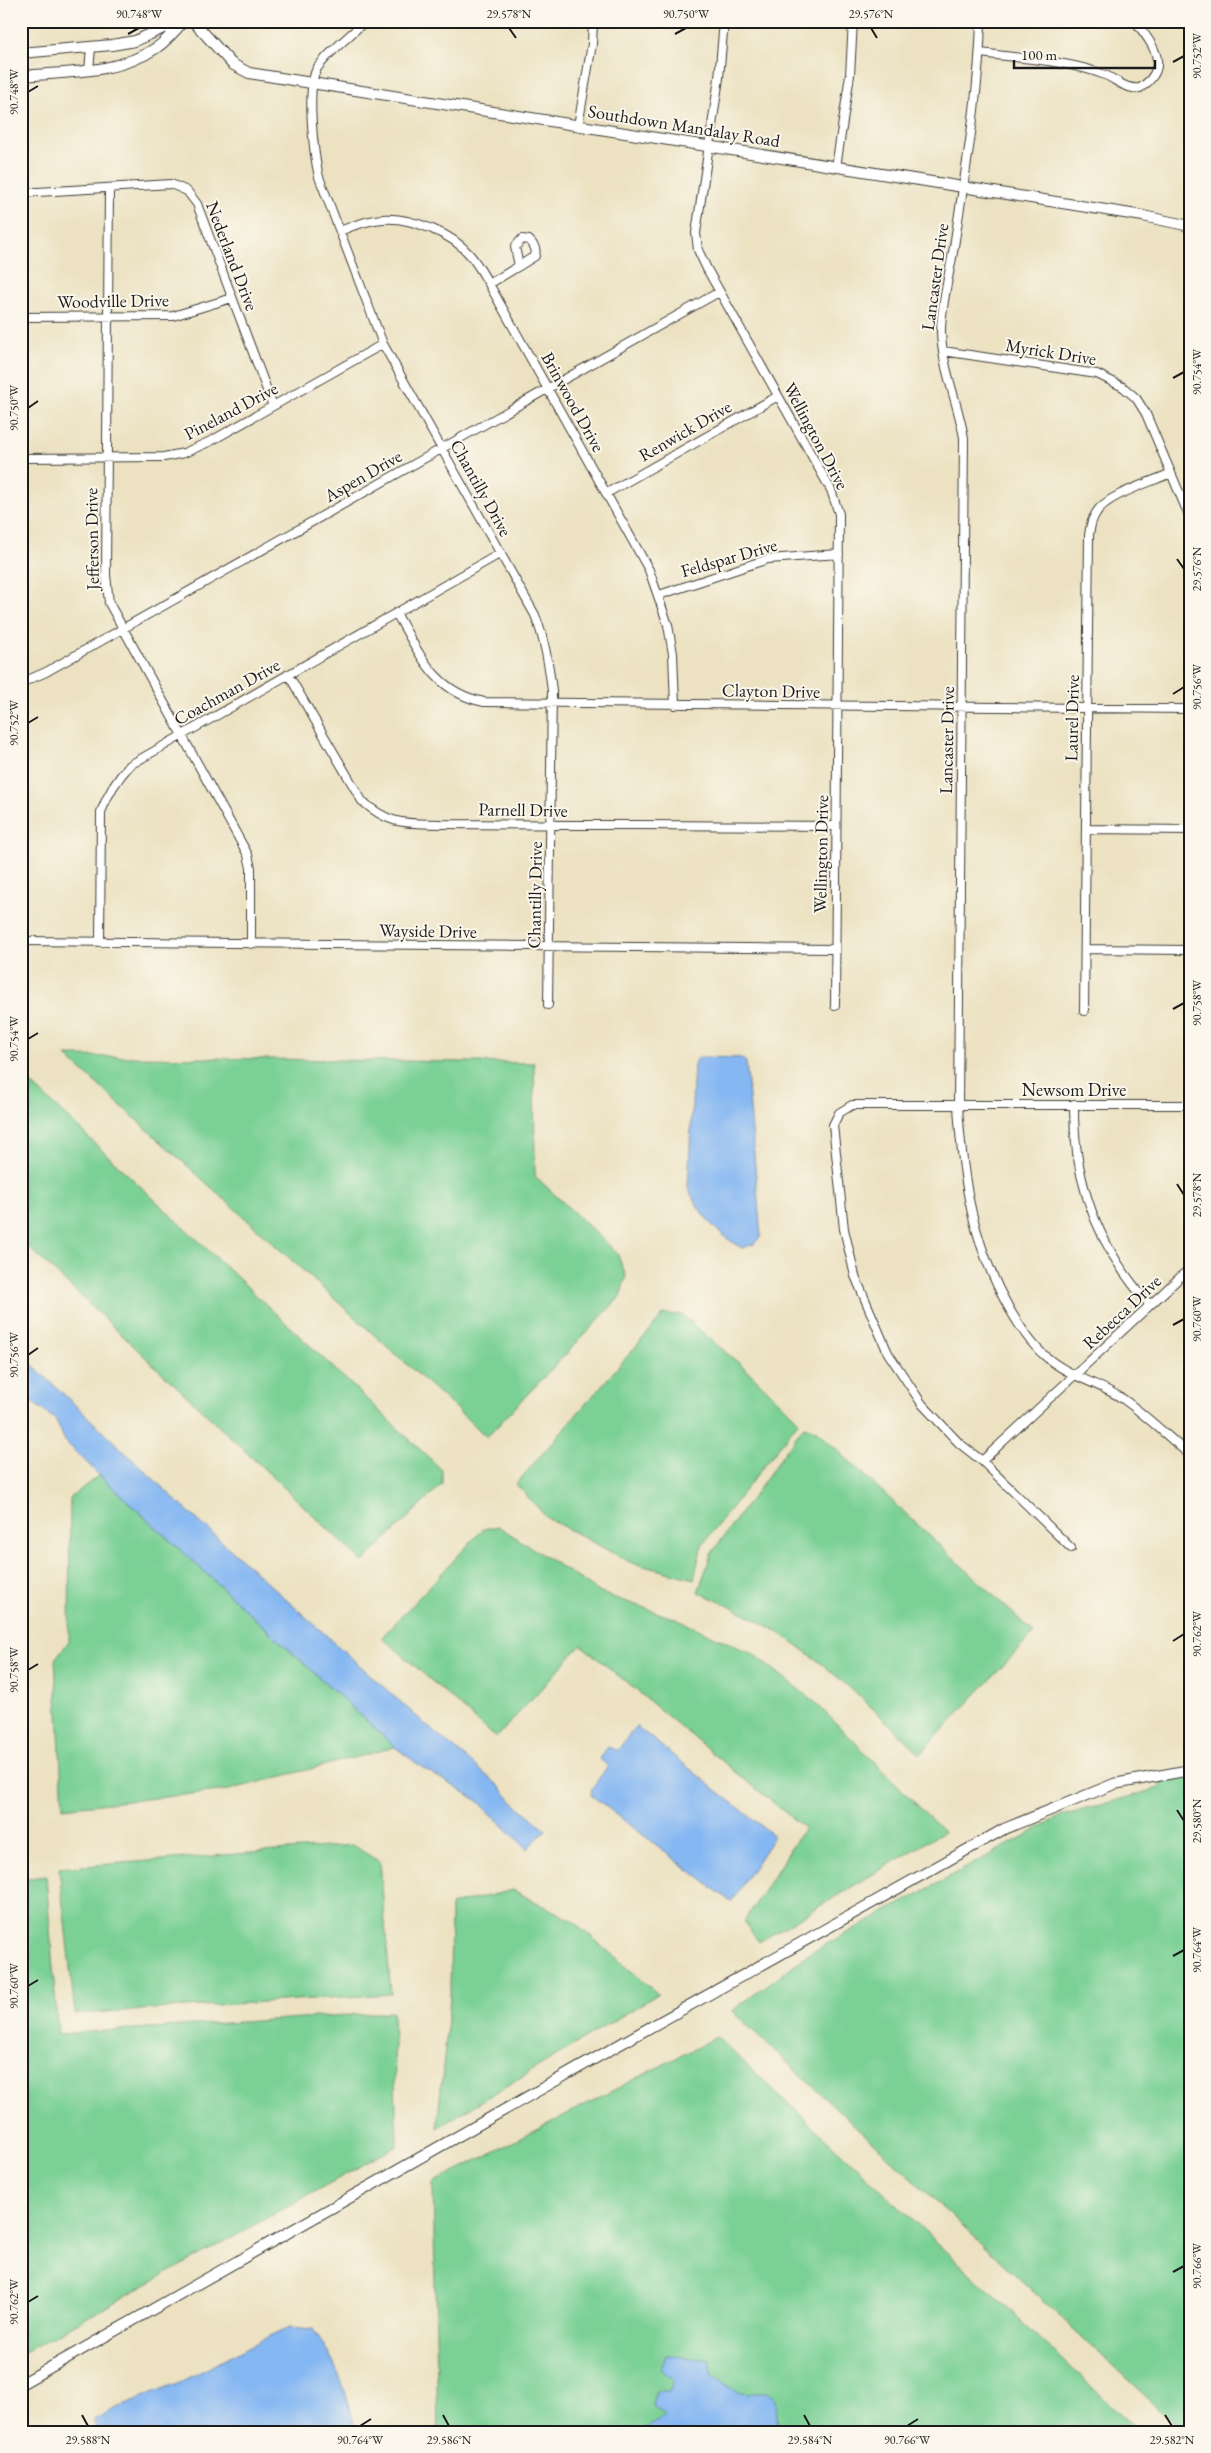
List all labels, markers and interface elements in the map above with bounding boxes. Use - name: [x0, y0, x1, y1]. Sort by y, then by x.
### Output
- text: 90.748°W: [116, 6, 163, 22]
- text: 29.578°N: [487, 6, 532, 22]
- text: 90.750°W: [663, 6, 710, 22]
- text: 29.576°N: [849, 6, 894, 22]
- text: 90.752°W: [1189, 32, 1205, 79]
- scale bar: [1014, 38, 1155, 70]
- text: 100 m: [1021, 45, 1058, 64]
- text: 90.748°W: [6, 68, 22, 115]
- street label: Southdown Mandalay Road: [586, 99, 783, 152]
- street label: Nederland Drive: [201, 198, 264, 314]
- street label: Lancaster Drive: [916, 222, 953, 332]
- street label: Woodville Drive: [57, 288, 169, 313]
- street label: Myrick Drive: [1004, 333, 1098, 370]
- street label: Brinwood Drive: [536, 348, 610, 456]
- text: 90.754°W: [1189, 348, 1205, 395]
- street label: Pineland Drive: [180, 376, 282, 445]
- street label: Wellington Drive: [779, 378, 854, 493]
- text: 90.750°W: [6, 384, 22, 431]
- street label: Renwick Drive: [634, 395, 735, 466]
- street label: Chantilly Drive: [445, 435, 518, 540]
- street label: Aspen Drive: [319, 444, 406, 508]
- street label: Jefferson Drive: [79, 488, 104, 592]
- street label: Feldspar Drive: [678, 533, 780, 582]
- text: 29.576°N: [1189, 546, 1205, 591]
- street label: Coachman Drive: [170, 653, 284, 730]
- text: 90.756°W: [1189, 663, 1205, 710]
- street label: Laurel Drive: [1059, 675, 1084, 761]
- street label: Clayton Drive: [722, 678, 820, 703]
- street label: Lancaster Drive: [934, 686, 959, 794]
- text: 90.752°W: [6, 699, 22, 746]
- street label: Wellington Drive: [808, 795, 833, 913]
- street label: Parnell Drive: [478, 797, 568, 822]
- street label: Chantilly Drive: [522, 841, 547, 949]
- street label: Wayside Drive: [379, 918, 477, 943]
- text: 90.758°W: [1189, 979, 1205, 1026]
- text: 90.754°W: [6, 1015, 22, 1062]
- street label: Newsom Drive: [1022, 1078, 1126, 1101]
- text: 29.578°N: [1189, 1172, 1205, 1217]
- street label: Rebecca Drive: [1078, 1269, 1166, 1354]
- text: 90.760°W: [1189, 1295, 1205, 1342]
- text: 90.756°W: [6, 1331, 22, 1378]
- text: 90.762°W: [1189, 1610, 1205, 1657]
- text: 90.758°W: [6, 1646, 22, 1693]
- text: 29.580°N: [1189, 1798, 1205, 1843]
- text: 90.764°W: [1189, 1926, 1205, 1973]
- text: 90.760°W: [6, 1962, 22, 2009]
- text: 90.766°W: [1189, 2242, 1205, 2289]
- text: 90.762°W: [6, 2278, 22, 2325]
- text: 29.588°N: [66, 2432, 111, 2448]
- text: 90.764°W: [337, 2432, 384, 2448]
- text: 29.586°N: [427, 2432, 472, 2448]
- text: 29.584°N: [788, 2432, 833, 2448]
- text: 90.766°W: [884, 2432, 931, 2448]
- text: 29.582°N: [1150, 2432, 1195, 2448]

